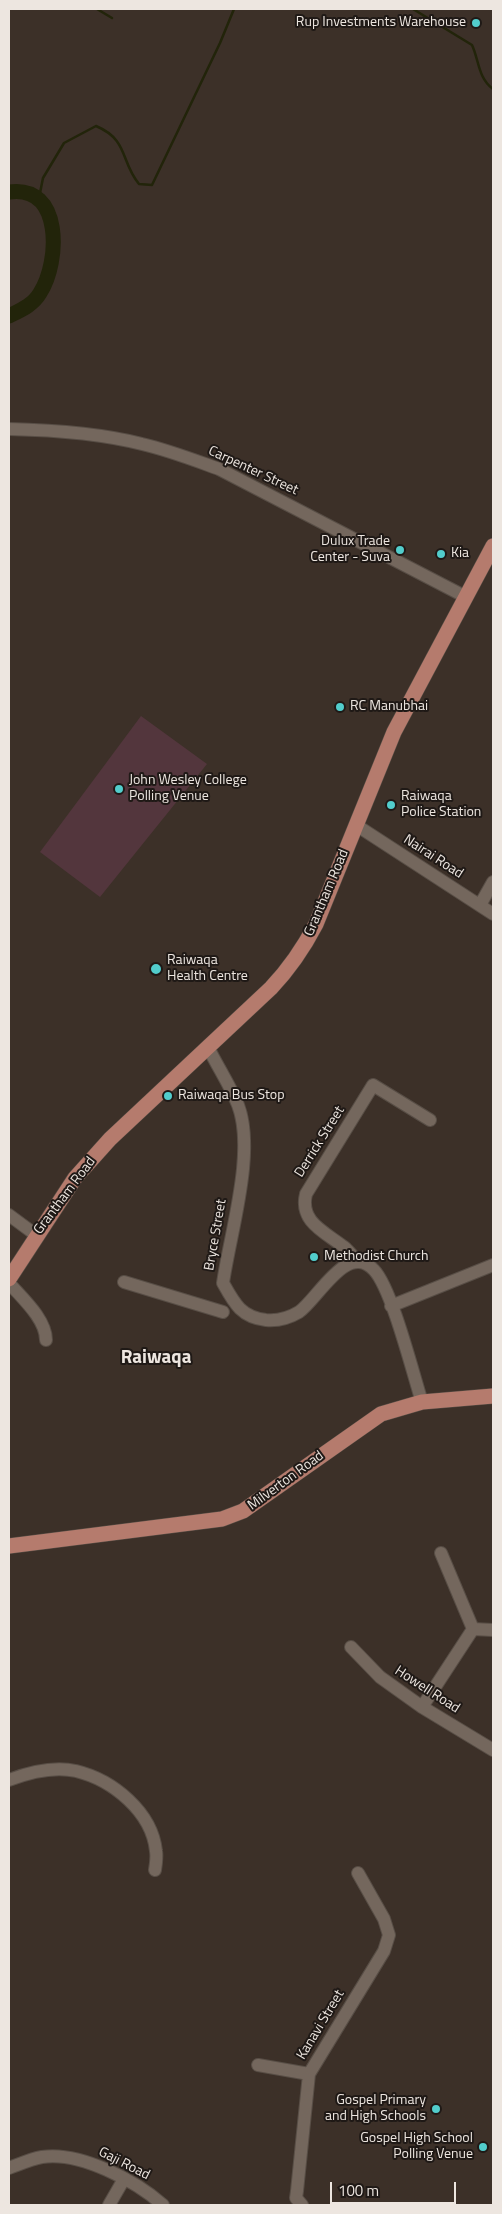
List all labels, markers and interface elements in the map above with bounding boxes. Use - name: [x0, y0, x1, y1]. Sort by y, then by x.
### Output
- place label: Rup Investments Warehouse: [296, 15, 466, 31]
- marker: Rup Investments Warehouse: [470, 17, 482, 29]
- street label: Carpenter Street: [205, 443, 301, 499]
- place label: Dulux Trade Center - Suva: [310, 534, 390, 566]
- marker: Dulux Trade Center - Suva: [394, 544, 406, 556]
- place label: Kia: [451, 546, 469, 562]
- marker: Kia: [435, 548, 447, 560]
- place label: RC Manubhai: [350, 699, 428, 715]
- marker: RC Manubhai: [334, 701, 346, 713]
- place label: John Wesley College Polling Venue: [129, 773, 247, 806]
- marker: John Wesley College Polling Venue: [113, 783, 125, 795]
- place label: Raiwaqa Police Station: [401, 789, 481, 822]
- marker: Raiwaqa Police Station: [385, 799, 397, 811]
- street label: Nairai Road: [400, 831, 466, 883]
- street label: Grantham Road: [301, 847, 353, 939]
- place label: Raiwaqa Health Centre: [167, 953, 248, 986]
- marker: Raiwaqa Health Centre: [149, 962, 163, 976]
- place label: Raiwaqa Bus Stop: [178, 1088, 285, 1104]
- marker: Raiwaqa Bus Stop: [162, 1090, 174, 1102]
- street label: Derrick Street: [291, 1103, 349, 1181]
- street label: Grantham Road: [30, 1154, 100, 1238]
- street label: Bryce Street: [201, 1198, 231, 1272]
- place label: Methodist Church: [324, 1249, 428, 1265]
- marker: Methodist Church: [308, 1251, 320, 1263]
- district label: Raiwaqa: [121, 1347, 191, 1369]
- street label: Milverton Road: [245, 1448, 327, 1514]
- street label: Howell Road: [391, 1663, 463, 1717]
- street label: Kanavi Street: [294, 1987, 348, 2063]
- place label: Gospel Primary and High Schools: [325, 2093, 426, 2126]
- marker: Gospel Primary and High Schools: [430, 2103, 442, 2115]
- place label: Gospel High School Polling Venue: [360, 2131, 473, 2164]
- marker: Gospel High School Polling Venue: [477, 2141, 489, 2153]
- street label: Gaji Road: [96, 2144, 152, 2184]
- scale bar: [332, 2172, 458, 2204]
- text: 100 m: [338, 2179, 379, 2202]

